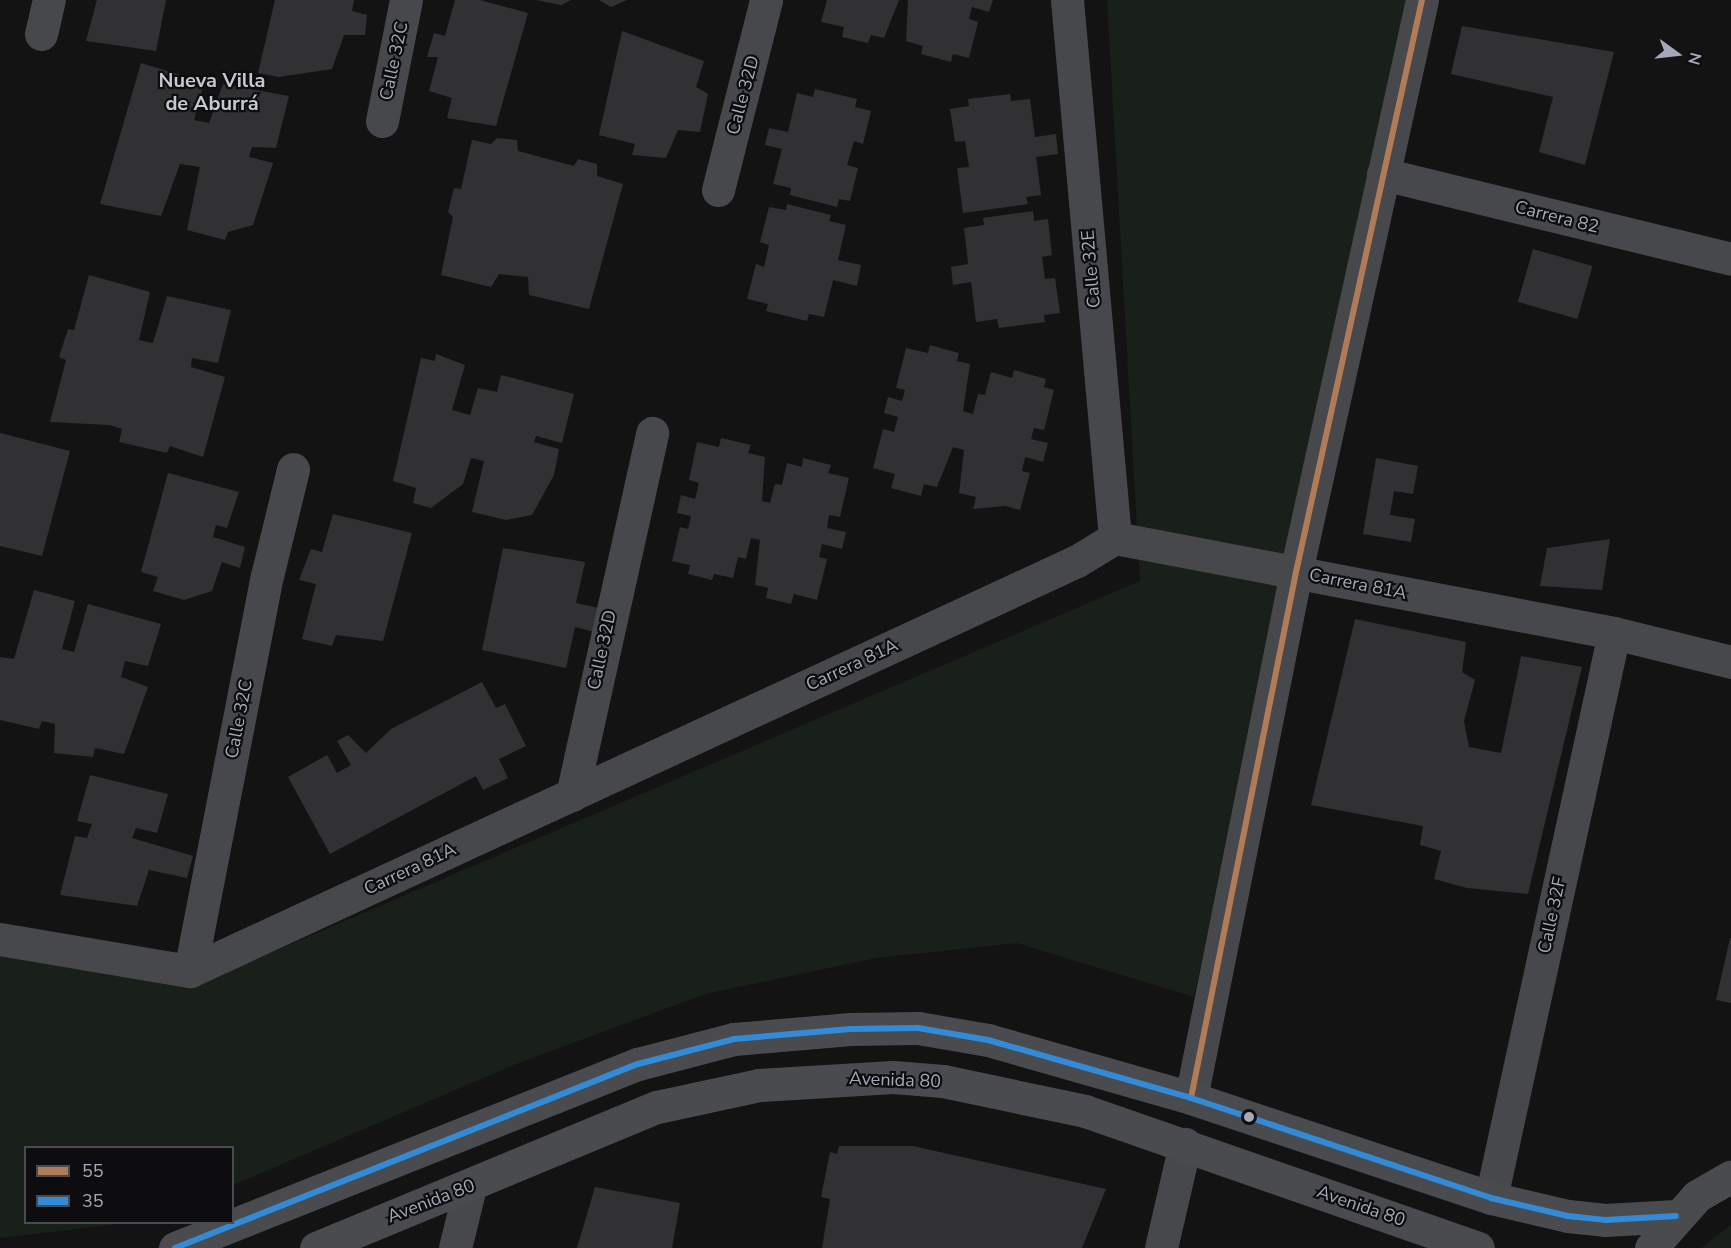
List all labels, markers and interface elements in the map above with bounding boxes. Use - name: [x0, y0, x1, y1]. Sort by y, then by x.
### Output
- street label: Calle 32C: [375, 20, 413, 102]
- north arrow: [1647, 24, 1707, 84]
- text: N: [1682, 50, 1707, 67]
- street label: Calle 32D: [722, 53, 764, 137]
- district label: Nueva Villa de Aburrá: [159, 68, 265, 115]
- street label: Carrera 82: [1513, 196, 1601, 238]
- street label: Calle 32E: [1077, 229, 1105, 309]
- street label: Carrera 81A: [1307, 564, 1409, 604]
- street label: Calle 32D: [583, 608, 621, 692]
- street label: Carrera 81A: [803, 634, 901, 696]
- street label: Calle 32C: [221, 678, 257, 760]
- street label: Carrera 81A: [361, 838, 459, 900]
- street label: Calle 32F: [1533, 875, 1571, 955]
- street label: Avenida 80: [849, 1068, 941, 1092]
- unlabelled marker: [1243, 1111, 1255, 1123]
- legend: [24, 1146, 234, 1224]
- text: 55: [82, 1159, 104, 1183]
- street label: Avenida 80: [384, 1174, 478, 1228]
- street label: Avenida 80: [1314, 1181, 1408, 1231]
- text: 35: [82, 1189, 104, 1213]

